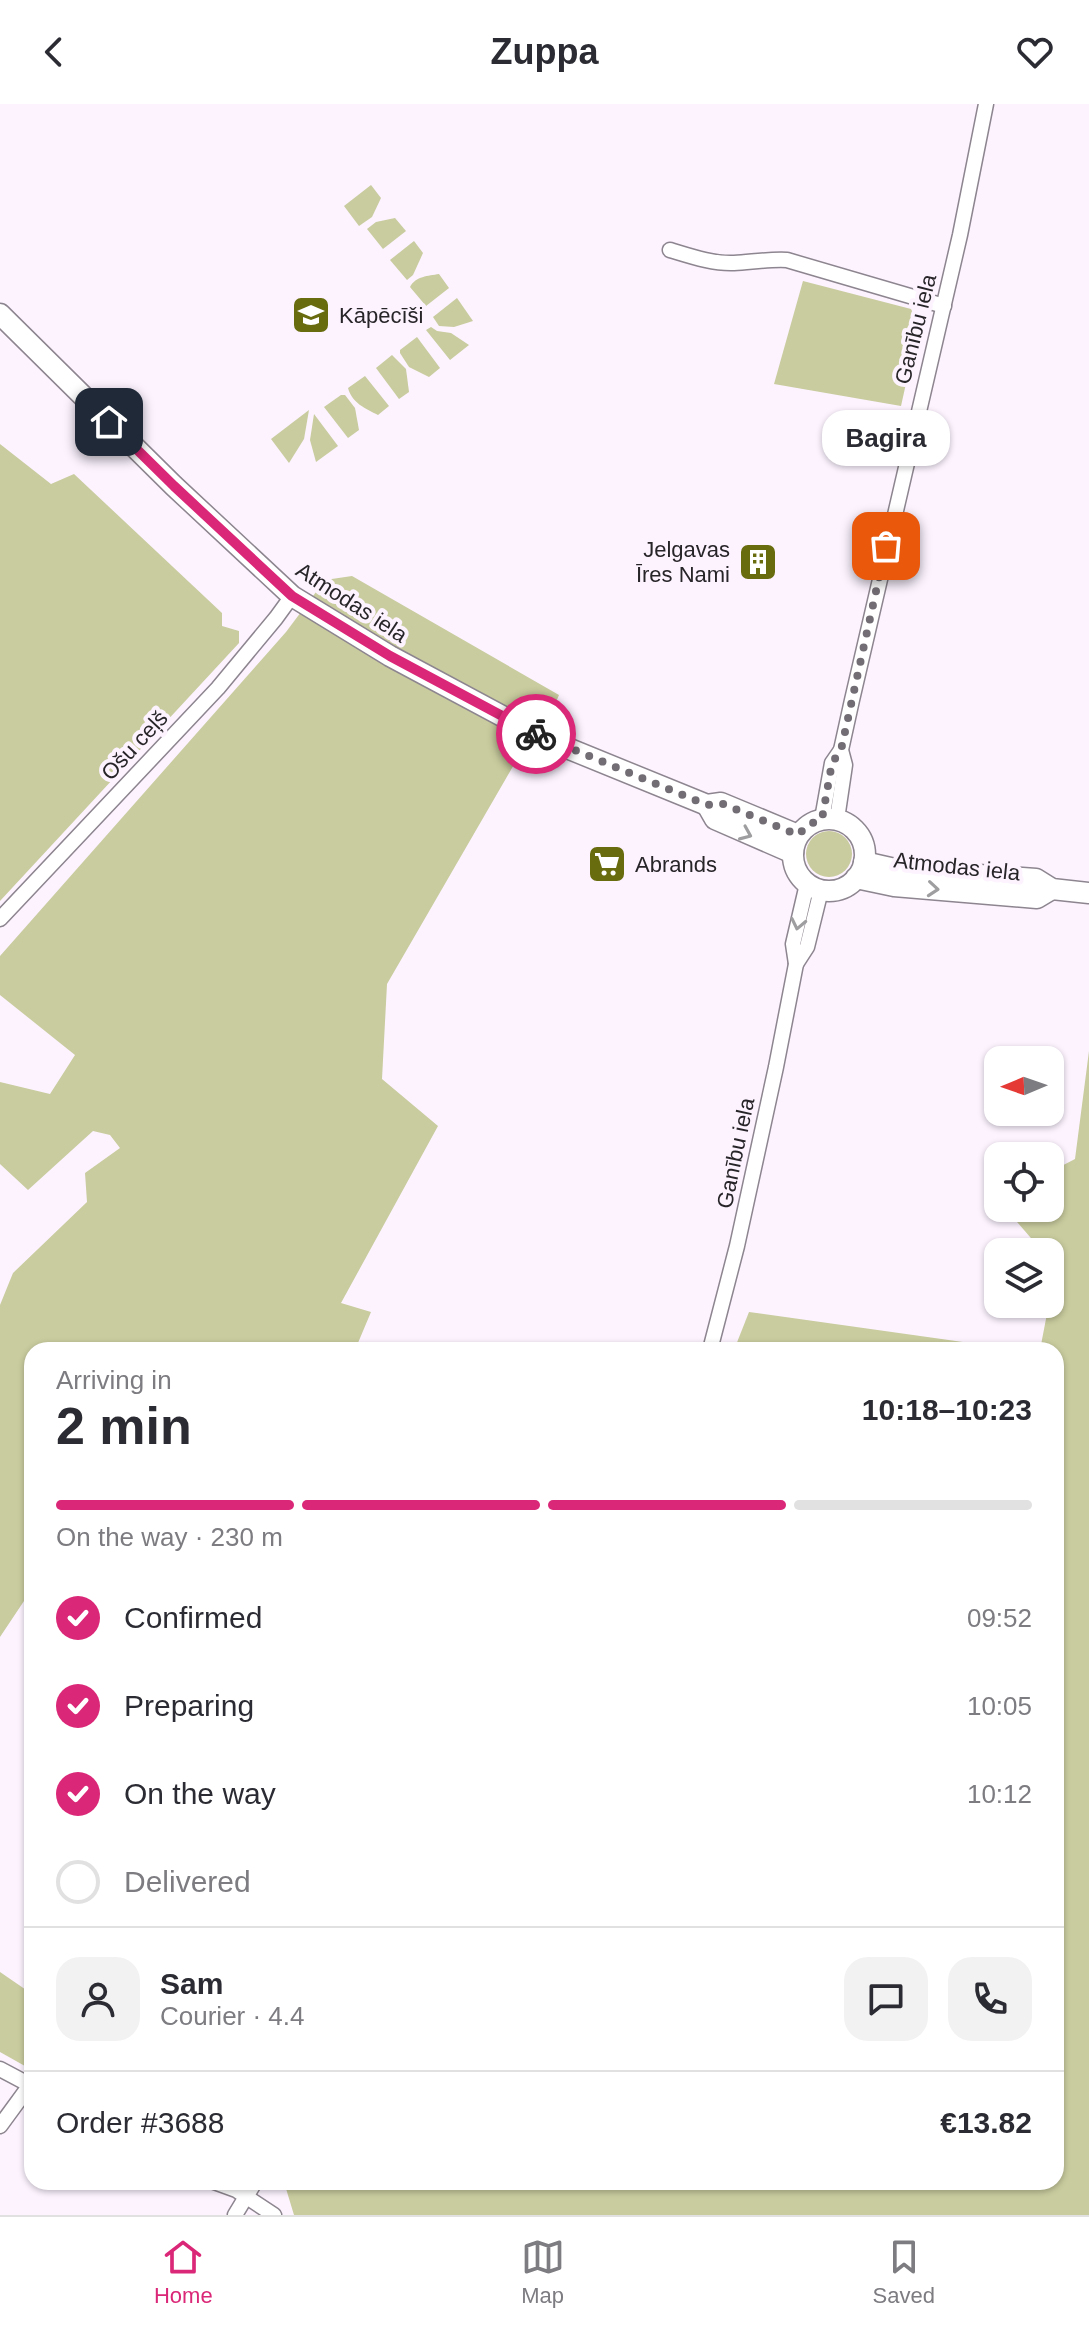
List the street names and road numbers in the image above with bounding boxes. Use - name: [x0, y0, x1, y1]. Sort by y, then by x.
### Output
- street label: Ganību iela: [890, 271, 941, 387]
- street label: Atmodas iela: [292, 557, 413, 648]
- street label: Ošu ceļš: [96, 706, 173, 785]
- street label: Atmodas iela: [892, 847, 1022, 886]
- street label: Ganību iela: [712, 1095, 760, 1211]

